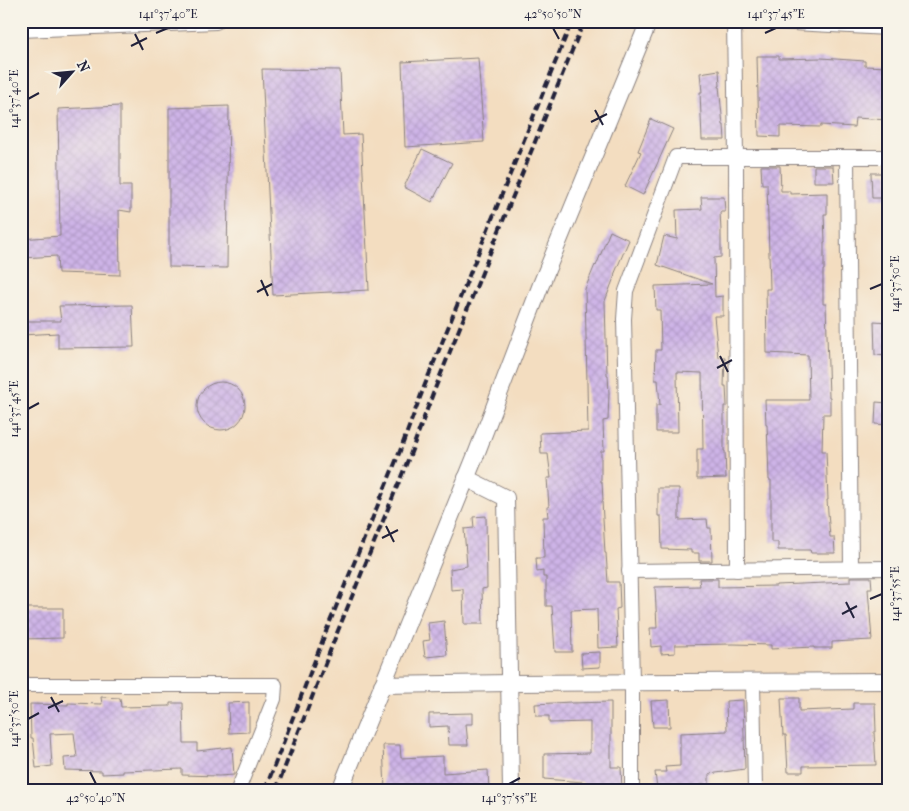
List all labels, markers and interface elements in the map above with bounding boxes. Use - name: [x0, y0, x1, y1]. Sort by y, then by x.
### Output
- text: 141°37'40"E: [138, 7, 198, 21]
- text: 42°50'50"N: [524, 7, 582, 21]
- text: 141°37'45"E: [747, 7, 805, 21]
- north arrow: [48, 48, 98, 98]
- text: N: [73, 58, 93, 75]
- text: 141°37'40"E: [7, 69, 21, 129]
- text: 141°37'50"E: [888, 255, 902, 313]
- text: 141°37'45"E: [7, 380, 21, 438]
- text: 141°37'55"E: [888, 566, 902, 622]
- text: 141°37'50"E: [7, 690, 21, 748]
- text: 42°50'40"N: [66, 791, 126, 805]
- text: 141°37'55"E: [481, 791, 537, 805]

